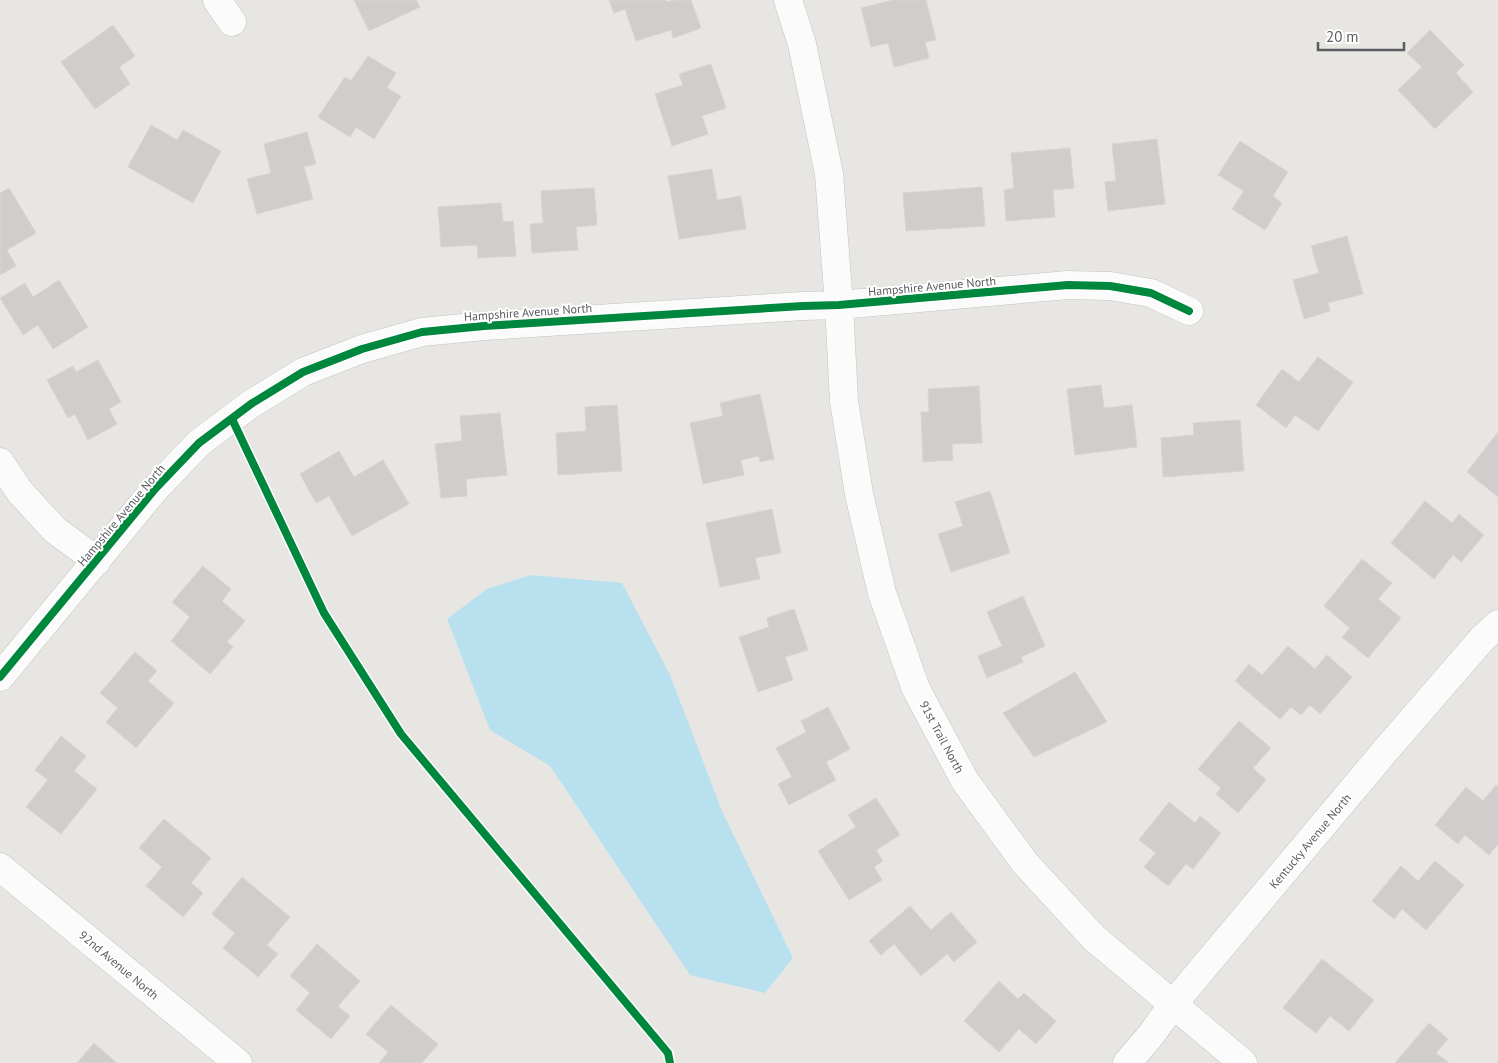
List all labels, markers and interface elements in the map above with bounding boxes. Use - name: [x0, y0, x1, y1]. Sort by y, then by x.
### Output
- scale bar: [1318, 20, 1404, 52]
- text: 20 m: [1326, 27, 1359, 46]
- street label: Hampshire Avenue North: [867, 273, 997, 299]
- street label: Hampshire Avenue North: [463, 300, 593, 324]
- street label: Hampshire Avenue North: [74, 461, 168, 569]
- street label: 91st Trail North: [917, 698, 967, 776]
- street label: Kentucky Avenue North: [1266, 790, 1354, 892]
- street label: 92nd Avenue North: [76, 927, 162, 1003]

